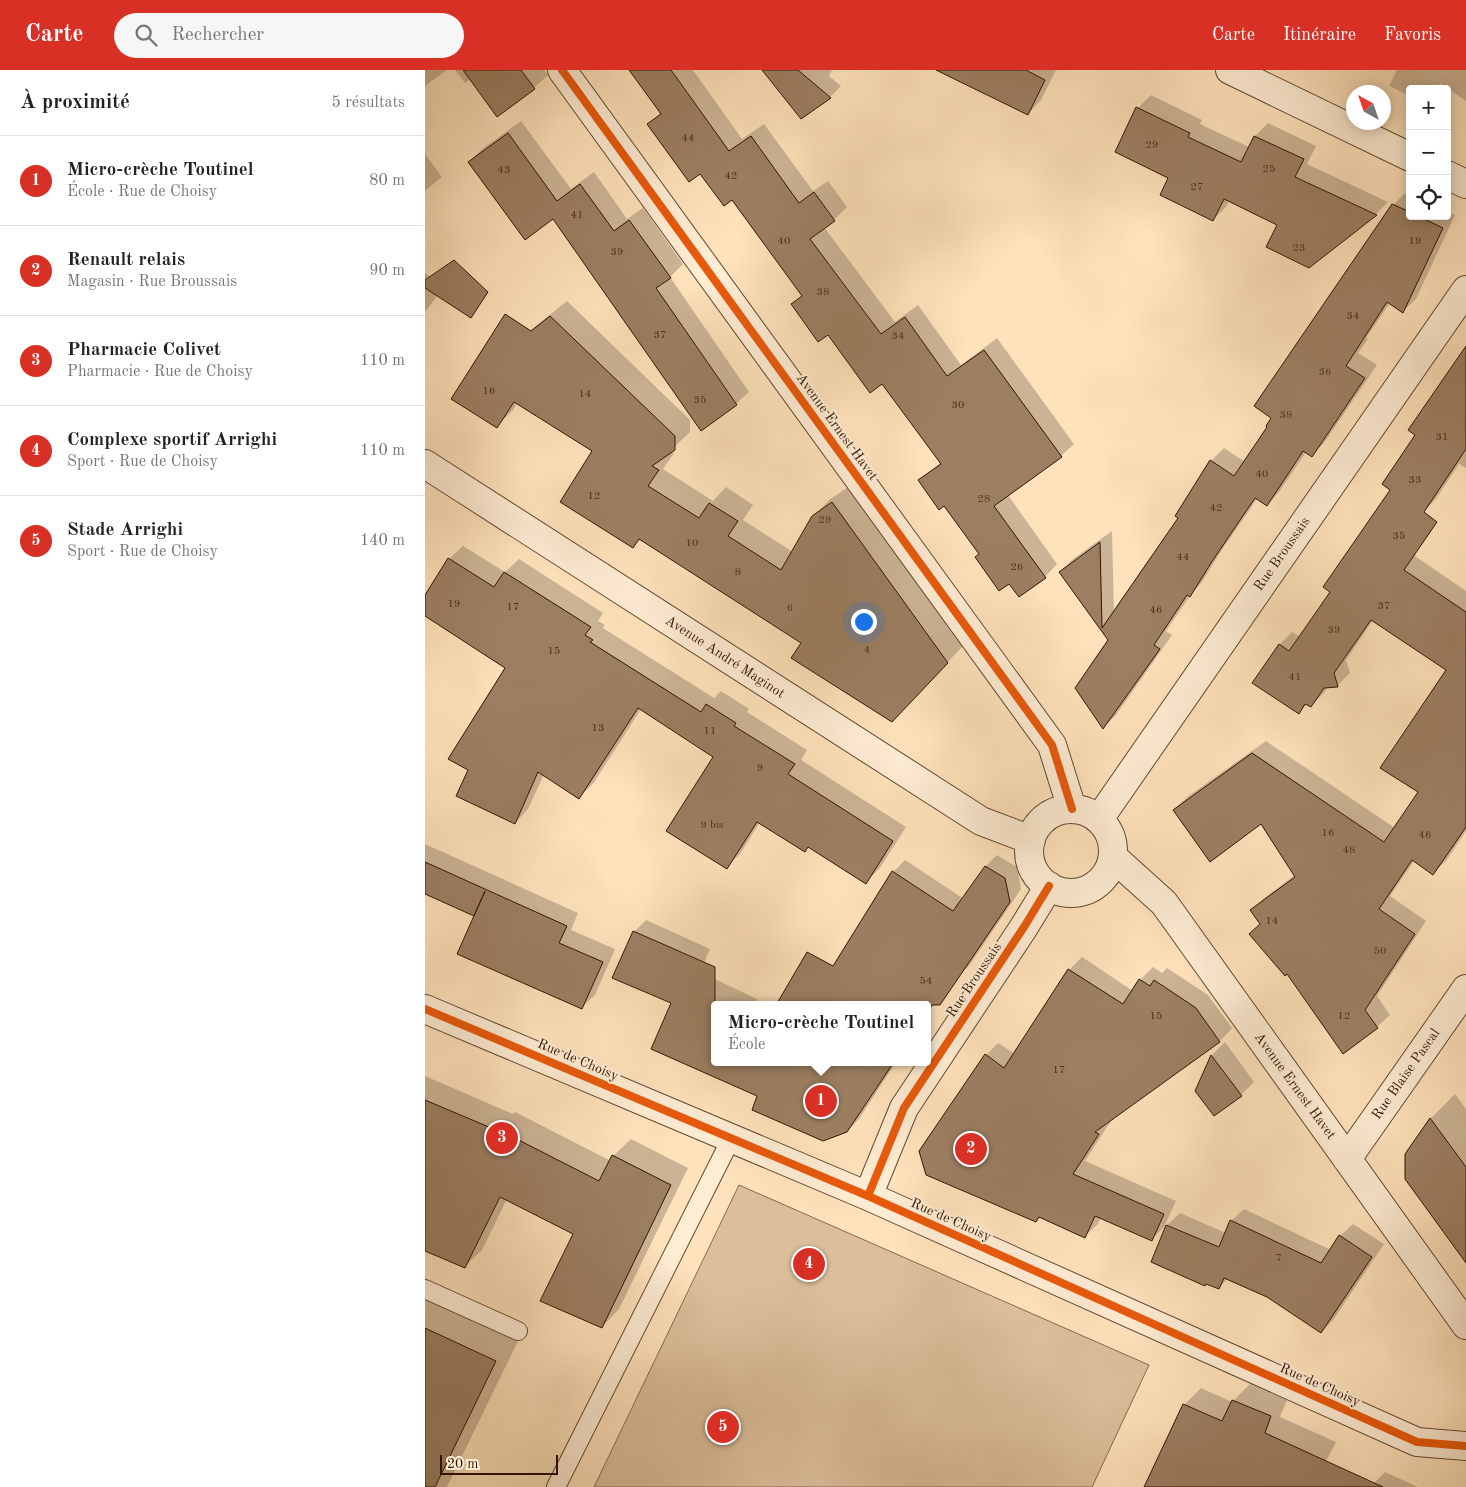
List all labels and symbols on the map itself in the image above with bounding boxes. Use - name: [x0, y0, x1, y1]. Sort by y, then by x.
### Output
- north arrow: [1346, 85, 1391, 130]
- house number: 44: [682, 133, 694, 144]
- house number: 29: [1146, 140, 1158, 151]
- house number: 25: [1263, 164, 1275, 175]
- house number: 43: [498, 165, 510, 176]
- house number: 42: [725, 171, 737, 182]
- house number: 27: [1191, 182, 1203, 193]
- house number: 41: [571, 210, 583, 221]
- house number: 40: [778, 236, 790, 247]
- house number: 19: [1409, 236, 1421, 247]
- house number: 23: [1293, 243, 1305, 254]
- house number: 39: [611, 247, 623, 258]
- house number: 38: [817, 287, 829, 298]
- house number: 34: [1347, 311, 1359, 322]
- house number: 37: [654, 330, 666, 341]
- house number: 34: [892, 331, 904, 342]
- house number: 36: [1319, 367, 1331, 378]
- street label: Avenue Ernest Havet: [794, 371, 880, 483]
- house number: 16: [483, 386, 495, 397]
- house number: 14: [579, 389, 591, 400]
- house number: 35: [694, 395, 706, 406]
- house number: 30: [952, 400, 964, 411]
- house number: 38: [1280, 410, 1292, 421]
- house number: 31: [1436, 432, 1448, 443]
- house number: 40: [1256, 469, 1268, 480]
- house number: 33: [1409, 475, 1421, 486]
- house number: 12: [588, 491, 600, 502]
- house number: 28: [978, 494, 990, 505]
- house number: 42: [1210, 503, 1222, 514]
- house number: 29: [819, 515, 831, 526]
- street label: Rue Broussais: [1251, 515, 1313, 593]
- house number: 35: [1393, 531, 1405, 542]
- house number: 10: [686, 538, 698, 549]
- house number: 44: [1177, 552, 1189, 563]
- house number: 26: [1011, 562, 1023, 573]
- house number: 8: [735, 567, 741, 578]
- house number: 19: [448, 599, 460, 610]
- house number: 37: [1378, 601, 1390, 612]
- house number: 17: [507, 602, 519, 613]
- house number: 6: [787, 603, 793, 614]
- house number: 46: [1150, 605, 1162, 616]
- your location: [851, 609, 877, 635]
- street label: Avenue André Maginot: [663, 613, 787, 701]
- house number: 39: [1328, 625, 1340, 636]
- house number: 4: [864, 645, 870, 656]
- house number: 15: [548, 646, 560, 657]
- house number: 41: [1289, 672, 1301, 683]
- house number: 13: [592, 723, 604, 734]
- house number: 11: [704, 726, 716, 737]
- house number: 9: [757, 763, 763, 774]
- house number: 9 bis: [701, 820, 724, 831]
- house number: 16: [1322, 828, 1334, 839]
- house number: 46: [1419, 830, 1431, 841]
- house number: 48: [1343, 845, 1355, 856]
- house number: 14: [1266, 916, 1278, 927]
- street label: Rue Broussais: [944, 940, 1004, 1020]
- house number: 50: [1374, 946, 1386, 957]
- house number: 54: [920, 976, 932, 987]
- house number: 15: [1150, 1011, 1162, 1022]
- house number: 12: [1338, 1011, 1350, 1022]
- street label: Rue Blaise Pascal: [1370, 1026, 1443, 1122]
- street label: Avenue Ernest Havet: [1252, 1030, 1338, 1142]
- street label: Rue de Choisy: [535, 1037, 621, 1084]
- house number: 17: [1053, 1065, 1065, 1076]
- pin: 1: [805, 1082, 837, 1120]
- pin: 3: [486, 1119, 518, 1157]
- pin: 2: [955, 1130, 987, 1168]
- street label: Rue de Choisy: [909, 1196, 994, 1244]
- pin: 4: [793, 1245, 825, 1283]
- house number: 7: [1276, 1253, 1282, 1264]
- street label: Rue de Choisy: [1278, 1361, 1363, 1409]
- pin: 5: [707, 1408, 739, 1446]
- scale bar: [440, 1452, 557, 1475]

